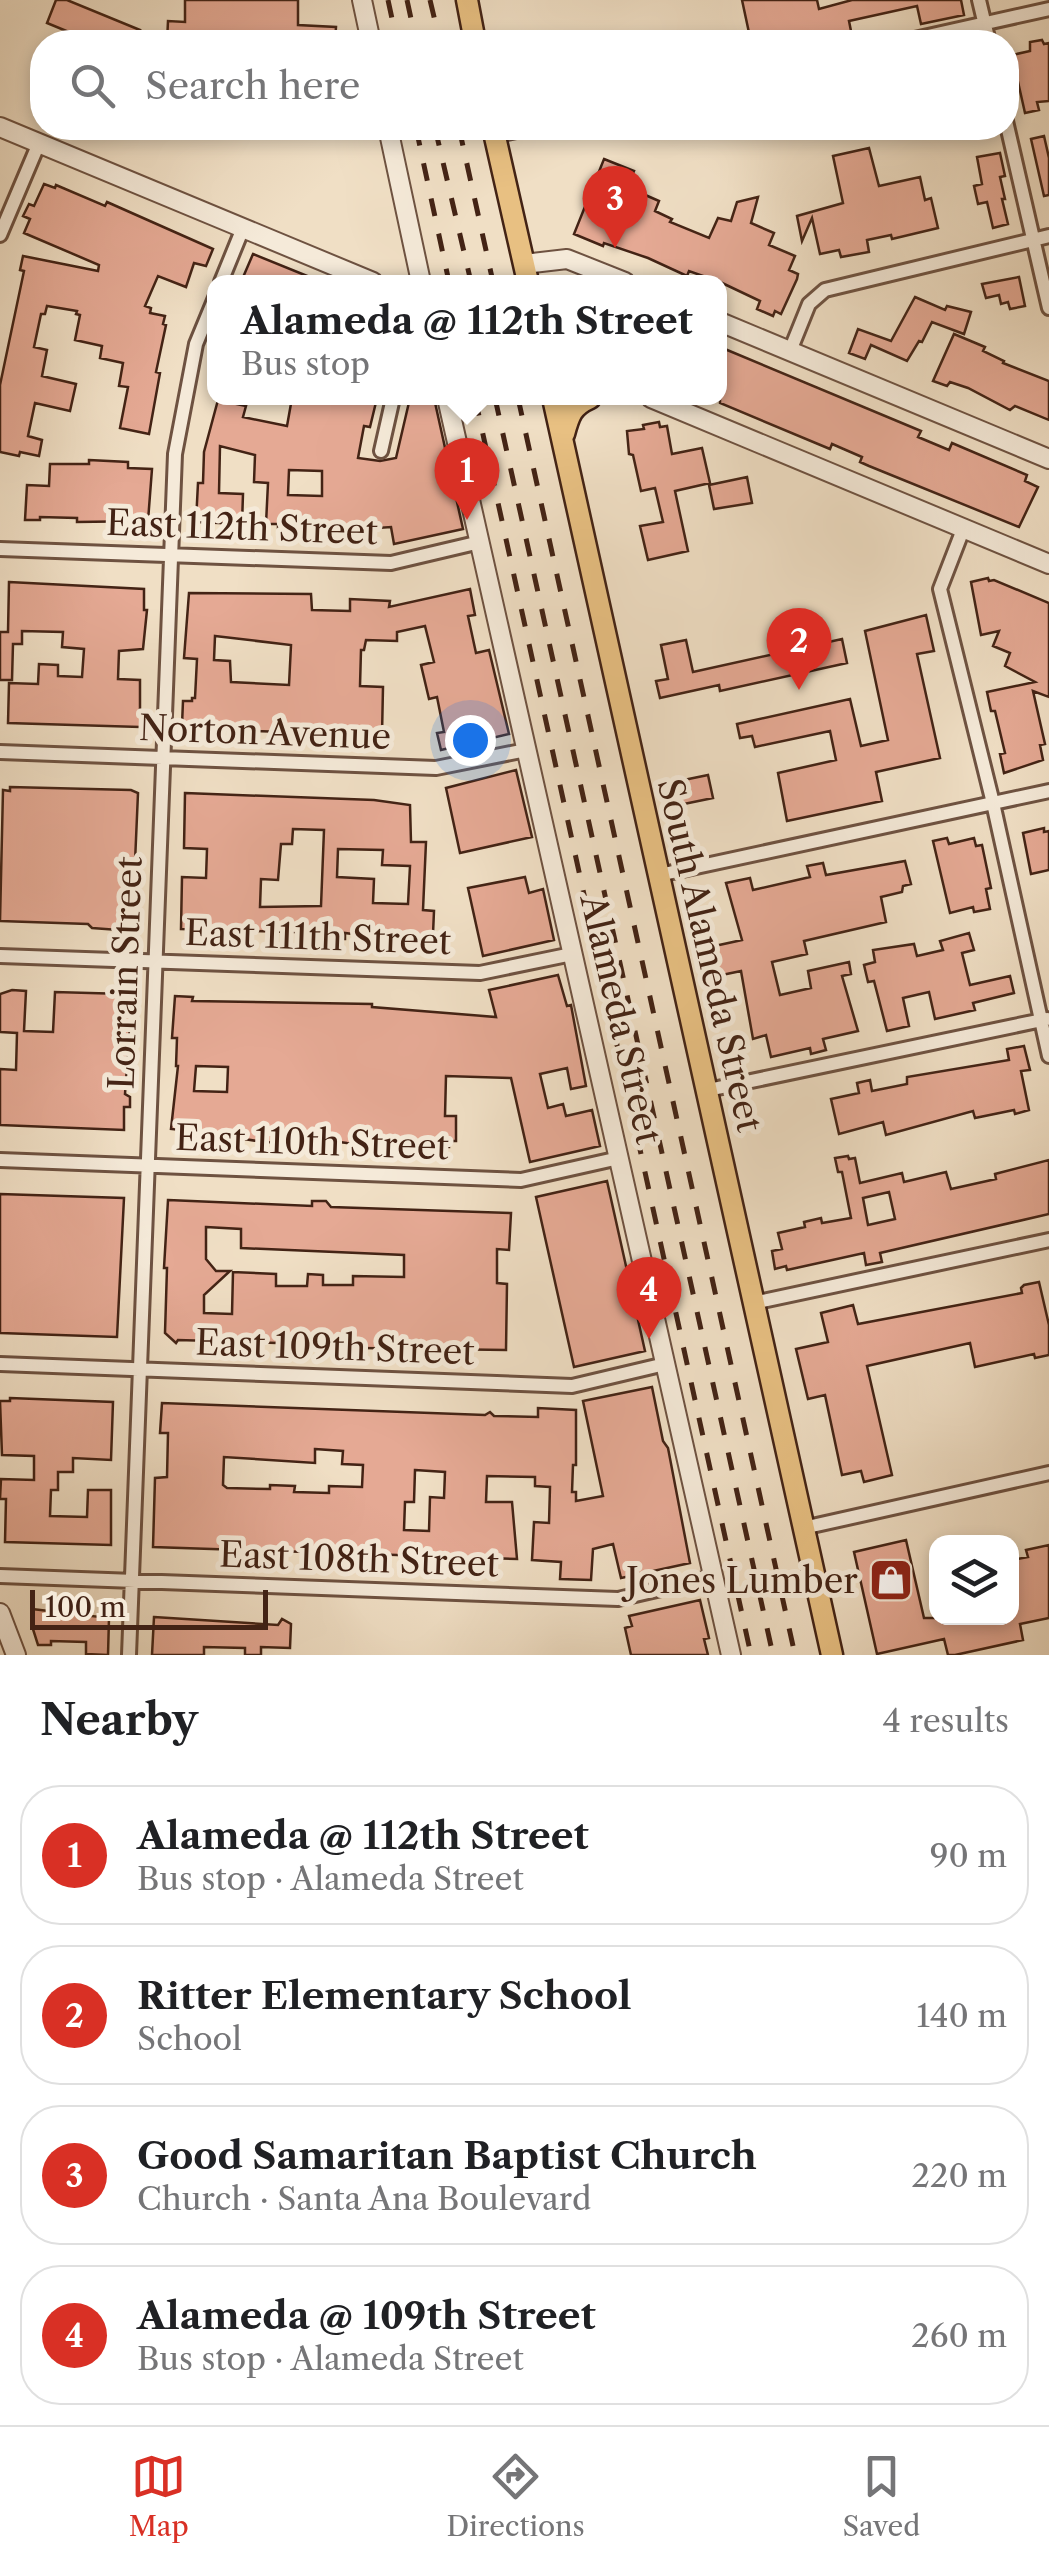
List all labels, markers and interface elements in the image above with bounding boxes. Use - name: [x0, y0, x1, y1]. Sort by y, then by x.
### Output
- search box: [30, 30, 1019, 140]
- icon: search: [65, 58, 120, 113]
- text: Search here: [145, 62, 360, 109]
- pin: 3: [582, 166, 648, 248]
- popup: [207, 275, 727, 405]
- text: Alameda @ 112th Street: [241, 297, 693, 344]
- text: Bus stop: [241, 344, 370, 383]
- pin: 1: [434, 438, 500, 520]
- street label: East 112th Street: [105, 501, 379, 553]
- pin: 2: [766, 608, 832, 690]
- street label: Norton Avenue: [138, 706, 392, 758]
- your location: [445, 715, 496, 766]
- street label: South Alameda Street: [648, 774, 772, 1136]
- street label: Lorrain Street: [99, 855, 151, 1090]
- street label: Alameda Street: [571, 889, 671, 1149]
- street label: East 111th Street: [184, 911, 452, 963]
- street label: East 110th Street: [174, 1116, 450, 1168]
- pin: 4: [616, 1256, 682, 1339]
- street label: East 109th Street: [195, 1321, 476, 1373]
- street label: East 108th Street: [218, 1533, 500, 1585]
- map controls: [929, 1535, 1019, 1625]
- button: layers: [929, 1535, 1019, 1625]
- shop icon: Jones Lumber: [868, 1557, 914, 1603]
- place label: Jones Lumber: [621, 1559, 858, 1602]
- scale bar: [30, 1585, 268, 1630]
- text: 100 m: [45, 1590, 126, 1624]
- text: Nearby: [40, 1694, 198, 1746]
- text: 4 results: [883, 1701, 1009, 1740]
- text: Alameda @ 112th Street: [137, 1812, 589, 1859]
- text: 1: [67, 1836, 82, 1875]
- text: 90 m: [930, 1836, 1007, 1875]
- text: Bus stop · Alameda Street: [137, 1859, 524, 1898]
- text: Ritter Elementary School: [137, 1972, 631, 2019]
- text: 2: [65, 1996, 84, 2035]
- text: 140 m: [916, 1996, 1007, 2035]
- text: School: [137, 2019, 242, 2058]
- text: Good Samaritan Baptist Church: [137, 2132, 757, 2179]
- text: 3: [65, 2156, 84, 2195]
- text: 220 m: [912, 2156, 1007, 2195]
- text: Church · Santa Ana Boulevard: [137, 2179, 591, 2218]
- text: Alameda @ 109th Street: [137, 2292, 596, 2339]
- text: 4: [65, 2316, 84, 2355]
- text: 260 m: [911, 2316, 1007, 2355]
- text: Bus stop · Alameda Street: [137, 2339, 524, 2378]
- tab: Map: [129, 2449, 189, 2543]
- tab: Directions: [446, 2449, 585, 2543]
- tab: Saved: [842, 2449, 920, 2543]

